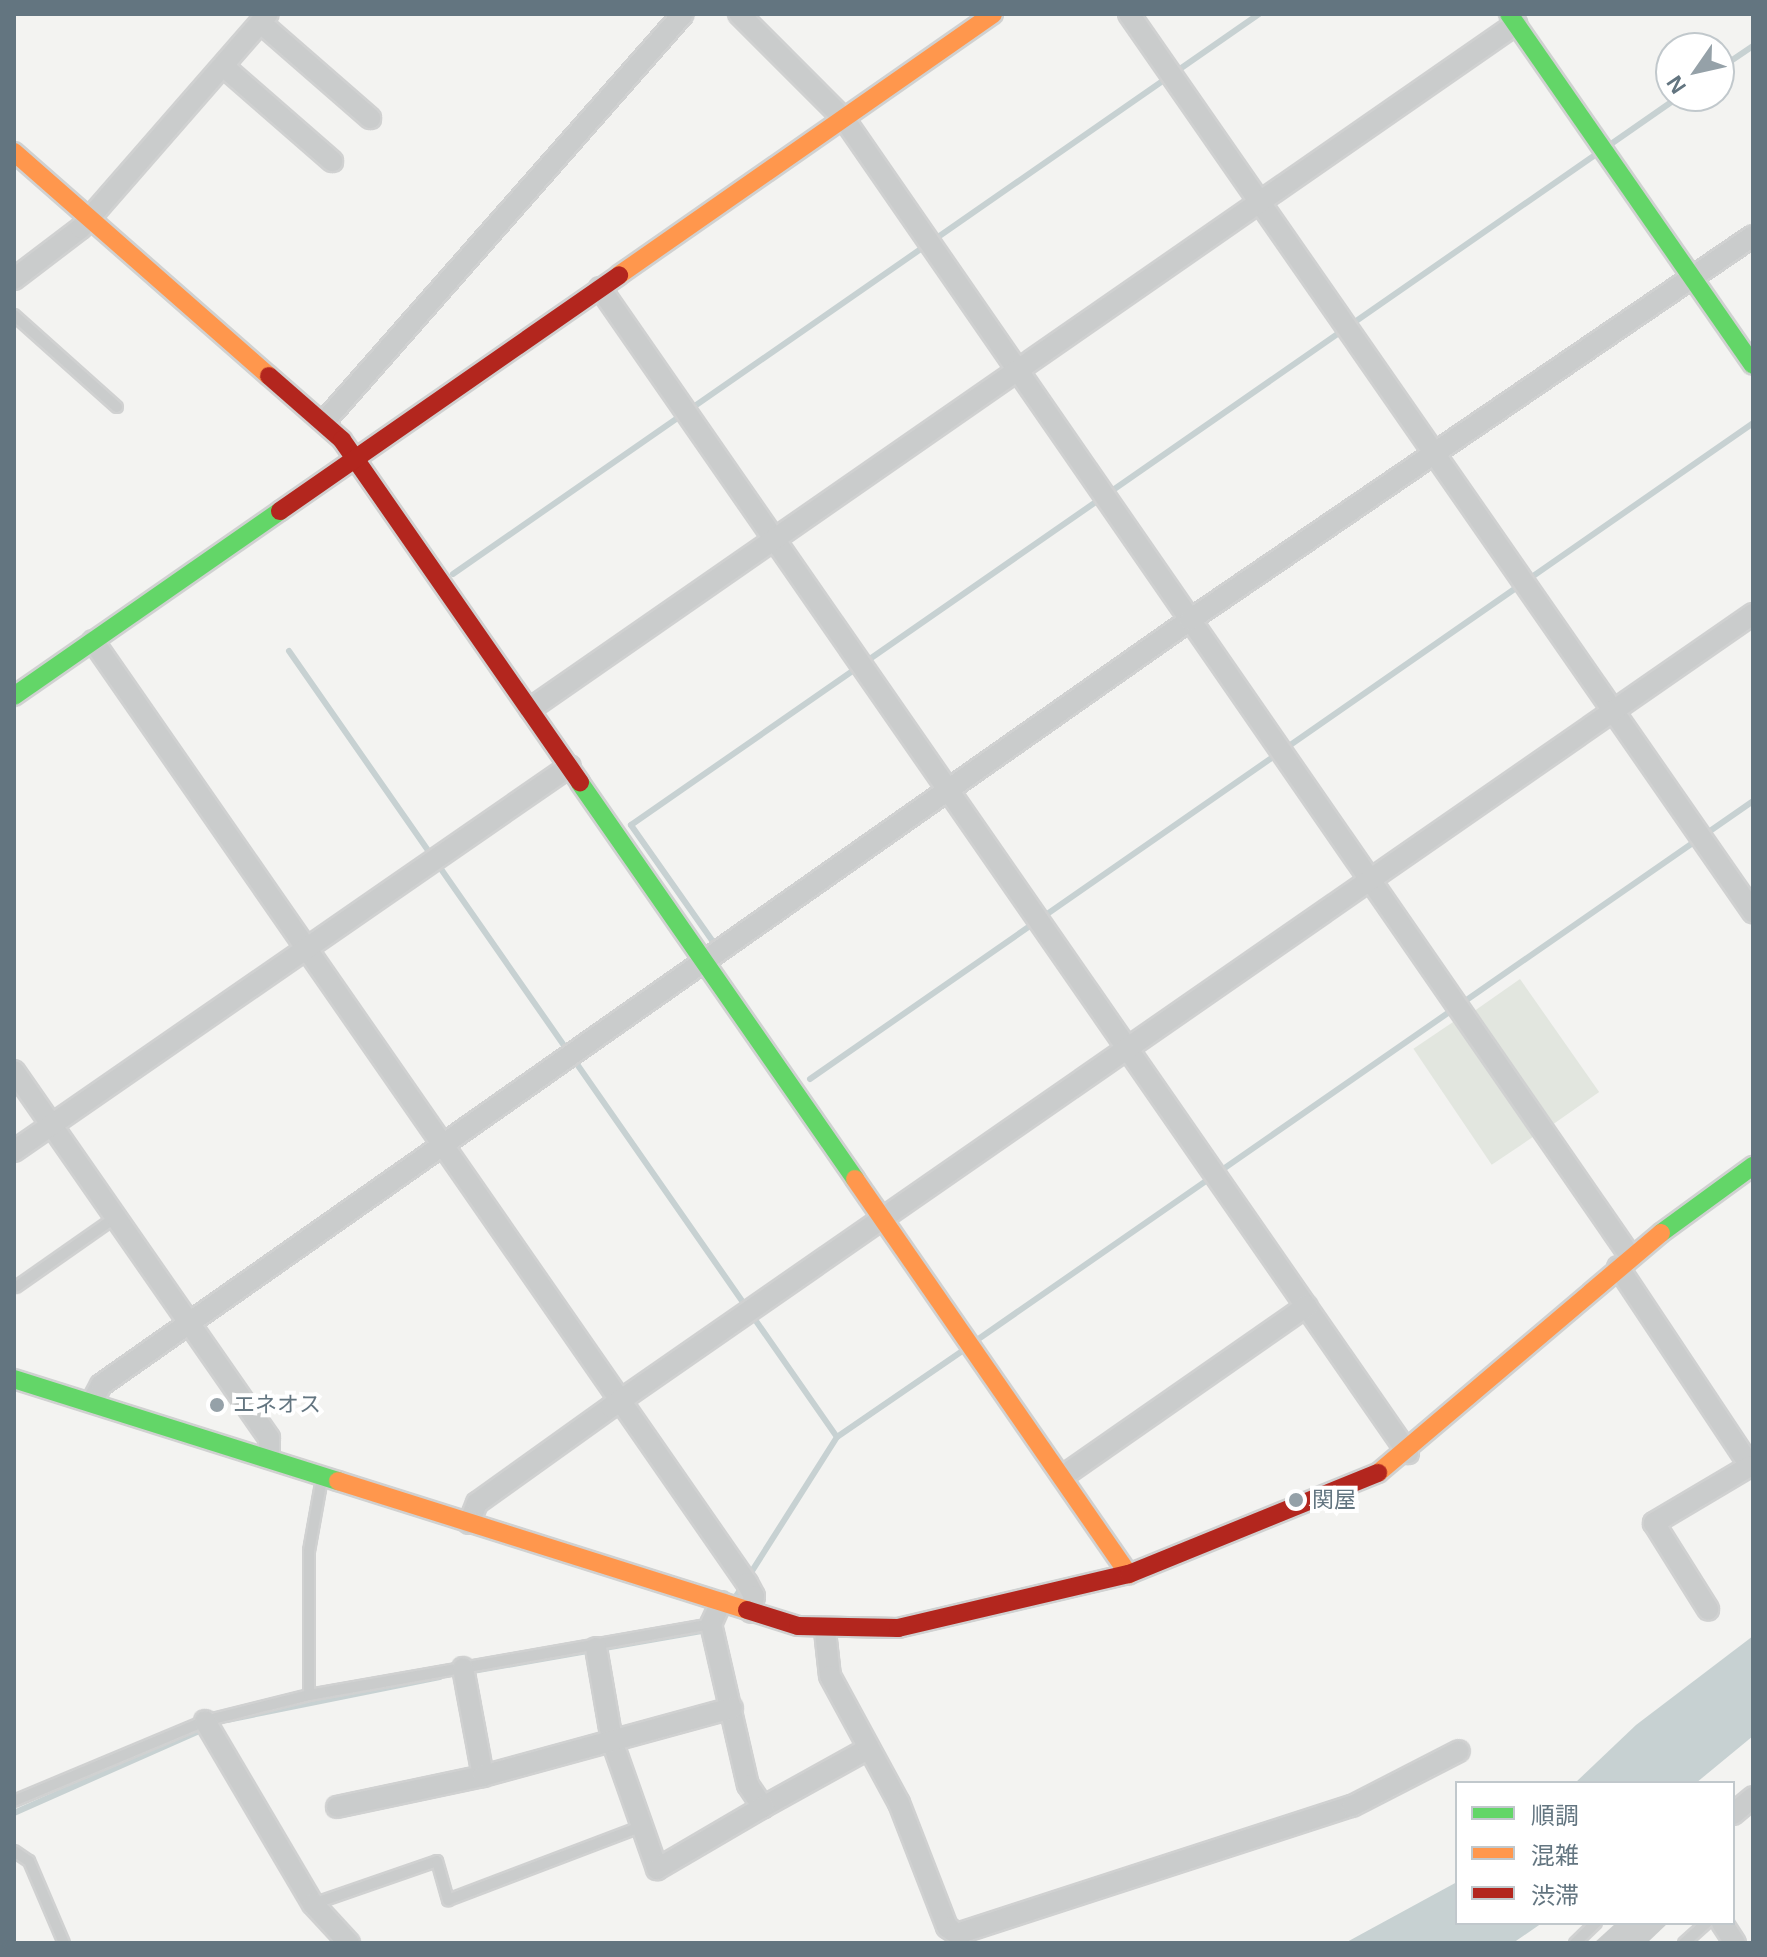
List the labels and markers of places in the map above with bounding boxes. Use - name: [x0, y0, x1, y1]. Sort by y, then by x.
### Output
- place label: エネオス: [233, 1392, 321, 1418]
- marker: エネオス: [208, 1396, 226, 1414]
- place label: 関屋: [1312, 1487, 1356, 1513]
- marker: 関屋: [1287, 1491, 1305, 1509]

